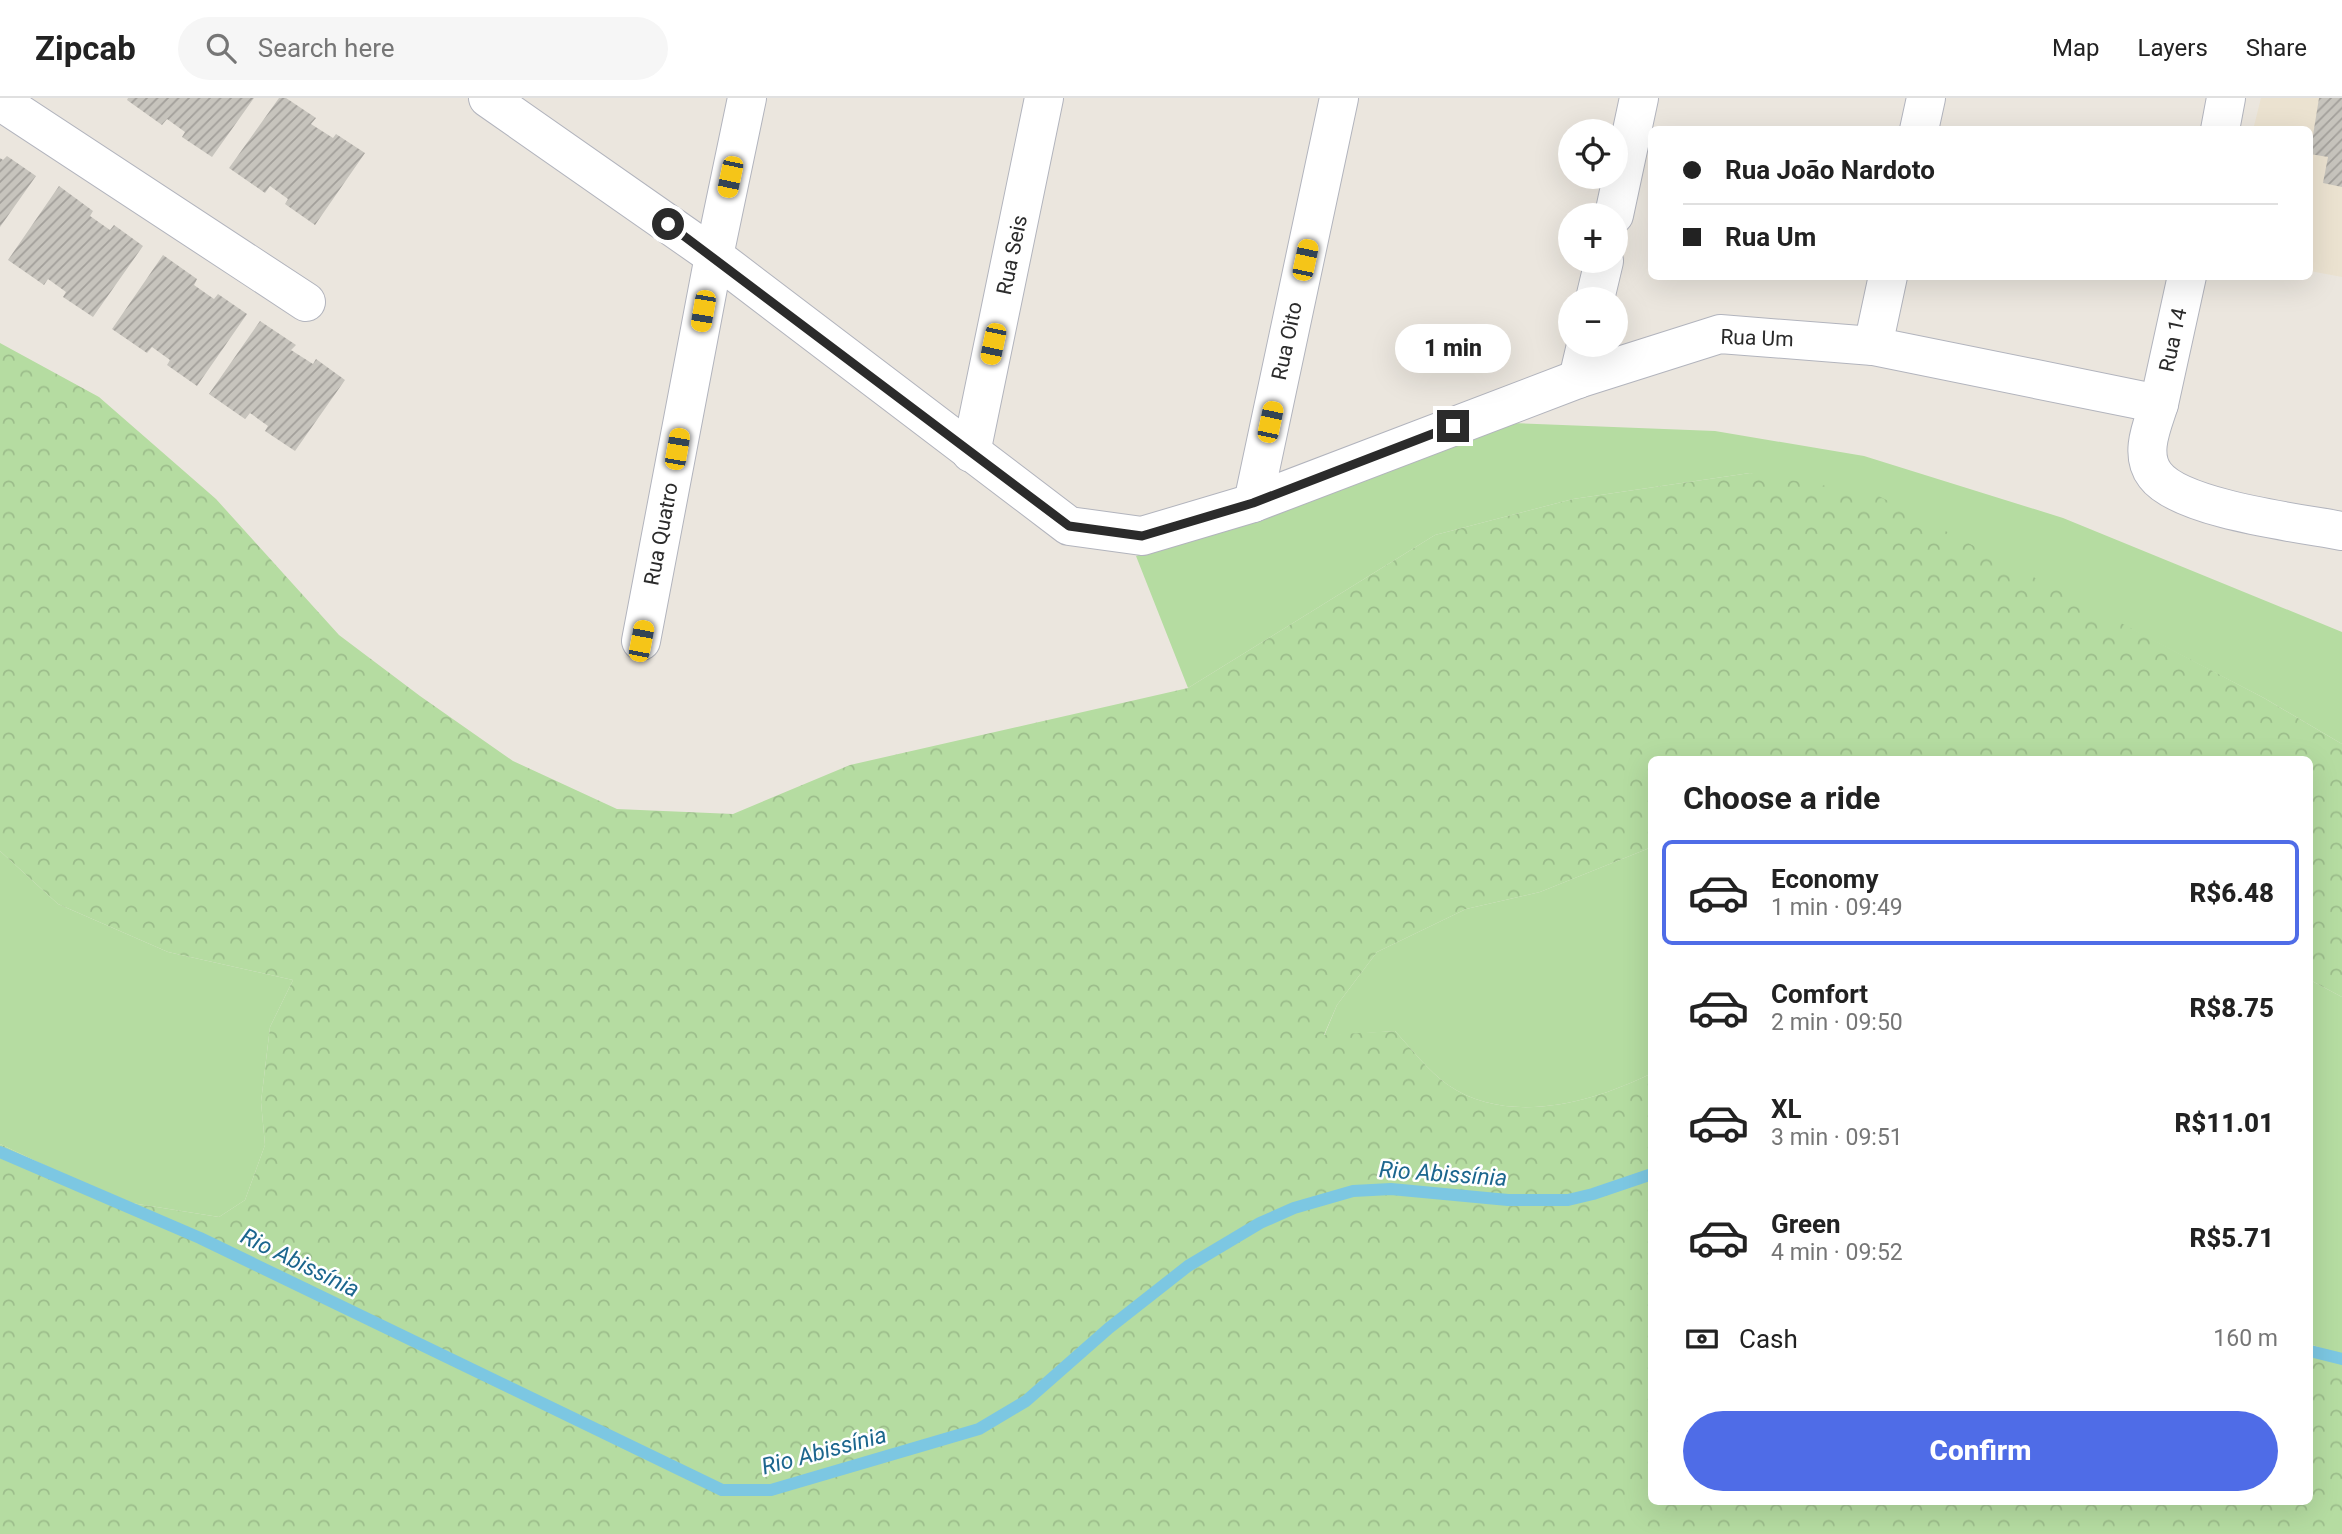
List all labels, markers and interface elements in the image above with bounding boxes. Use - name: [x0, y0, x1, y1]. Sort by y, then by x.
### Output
- search box: [178, 17, 668, 80]
- text: Zipcab: [35, 29, 136, 68]
- icon: search: [202, 29, 240, 67]
- text: Search here: [258, 33, 395, 63]
- text: Map: [2052, 34, 2100, 62]
- text: Layers: [2138, 34, 2208, 62]
- text: Share: [2246, 34, 2307, 62]
- map controls: [1558, 119, 1628, 357]
- button: locate: [1558, 119, 1628, 189]
- car: [716, 154, 745, 200]
- text: Rua João Nardoto: [1725, 155, 1935, 185]
- button: +: [1558, 203, 1628, 273]
- route start: [652, 208, 684, 240]
- street label: Rua Seis: [992, 213, 1032, 297]
- text: Rua Um: [1725, 222, 1816, 252]
- car: [1291, 237, 1320, 283]
- button: −: [1558, 287, 1628, 357]
- car: [690, 288, 717, 334]
- street label: Rua Oito: [1267, 300, 1307, 382]
- street label: Rua 14: [2155, 306, 2192, 374]
- car: [979, 321, 1008, 367]
- callout: 1 min: [1395, 324, 1511, 374]
- street label: Rua Um: [1720, 325, 1794, 351]
- text: 1 min: [1424, 335, 1482, 362]
- car: [1256, 399, 1285, 445]
- route end: [1437, 410, 1469, 442]
- car: [664, 426, 691, 472]
- street label: Rua Quatro: [639, 480, 683, 588]
- car: [627, 618, 656, 664]
- text: Choose a ride: [1683, 779, 1880, 817]
- icon: car: [1687, 861, 1750, 924]
- text: Economy: [1771, 864, 1878, 894]
- text: R$6.48: [2190, 878, 2274, 908]
- text: 1 min · 09:49: [1771, 894, 1903, 921]
- icon: car: [1687, 976, 1750, 1039]
- text: Comfort: [1771, 979, 1868, 1009]
- text: R$8.75: [2190, 993, 2274, 1023]
- text: 2 min · 09:50: [1771, 1009, 1903, 1036]
- icon: car: [1687, 1091, 1750, 1154]
- text: XL: [1771, 1094, 1802, 1124]
- text: R$11.01: [2175, 1108, 2274, 1138]
- text: 3 min · 09:51: [1771, 1124, 1903, 1151]
- water label: Rio Abissínia: [1378, 1156, 1508, 1192]
- icon: car: [1687, 1206, 1750, 1269]
- text: Green: [1771, 1209, 1841, 1239]
- water label: Rio Abissínia: [236, 1223, 364, 1303]
- text: R$5.71: [2190, 1223, 2274, 1253]
- text: 4 min · 09:52: [1771, 1239, 1903, 1266]
- icon: cash: [1683, 1320, 1721, 1358]
- text: Cash: [1739, 1324, 1798, 1354]
- text: 160 m: [2213, 1325, 2278, 1352]
- button: Confirm: [1683, 1411, 2278, 1491]
- water label: Rio Abissínia: [758, 1421, 890, 1481]

